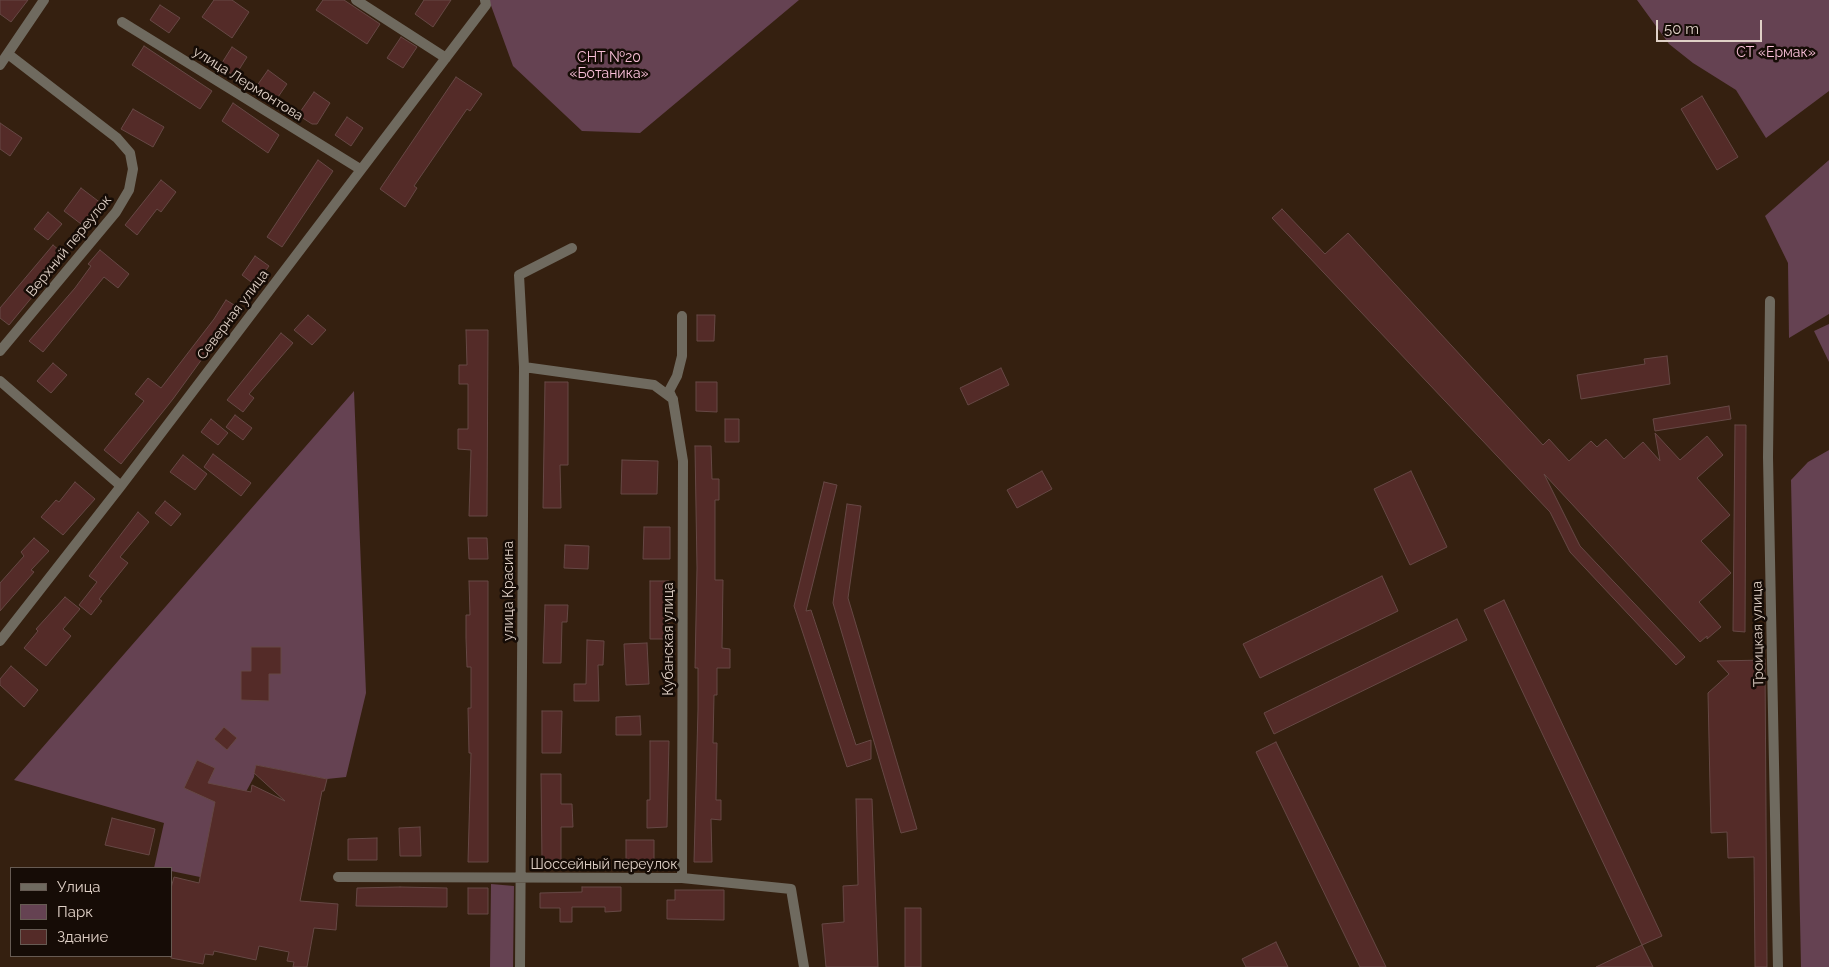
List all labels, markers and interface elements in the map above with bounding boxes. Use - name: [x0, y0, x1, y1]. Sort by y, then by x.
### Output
- scale bar: [1659, 10, 1765, 42]
- text: 50 m: [1664, 20, 1699, 38]
- street label: улица Лермонтова: [190, 43, 306, 125]
- park label: СТ «Ермак»: [1736, 45, 1816, 61]
- park label: СНТ №20 «Ботаника»: [569, 50, 649, 82]
- street label: Верхний переулок: [23, 192, 115, 300]
- street label: Северная улица: [194, 267, 272, 363]
- street label: улица Красина: [501, 541, 517, 641]
- street label: Троицкая улица: [1749, 581, 1767, 687]
- street label: Кубанская улица: [661, 582, 677, 696]
- street label: Шоссейный переулок: [531, 857, 677, 873]
- legend: [10, 867, 172, 957]
- text: Улица: [57, 878, 101, 896]
- text: Парк: [57, 903, 93, 921]
- text: Здание: [57, 928, 108, 946]

